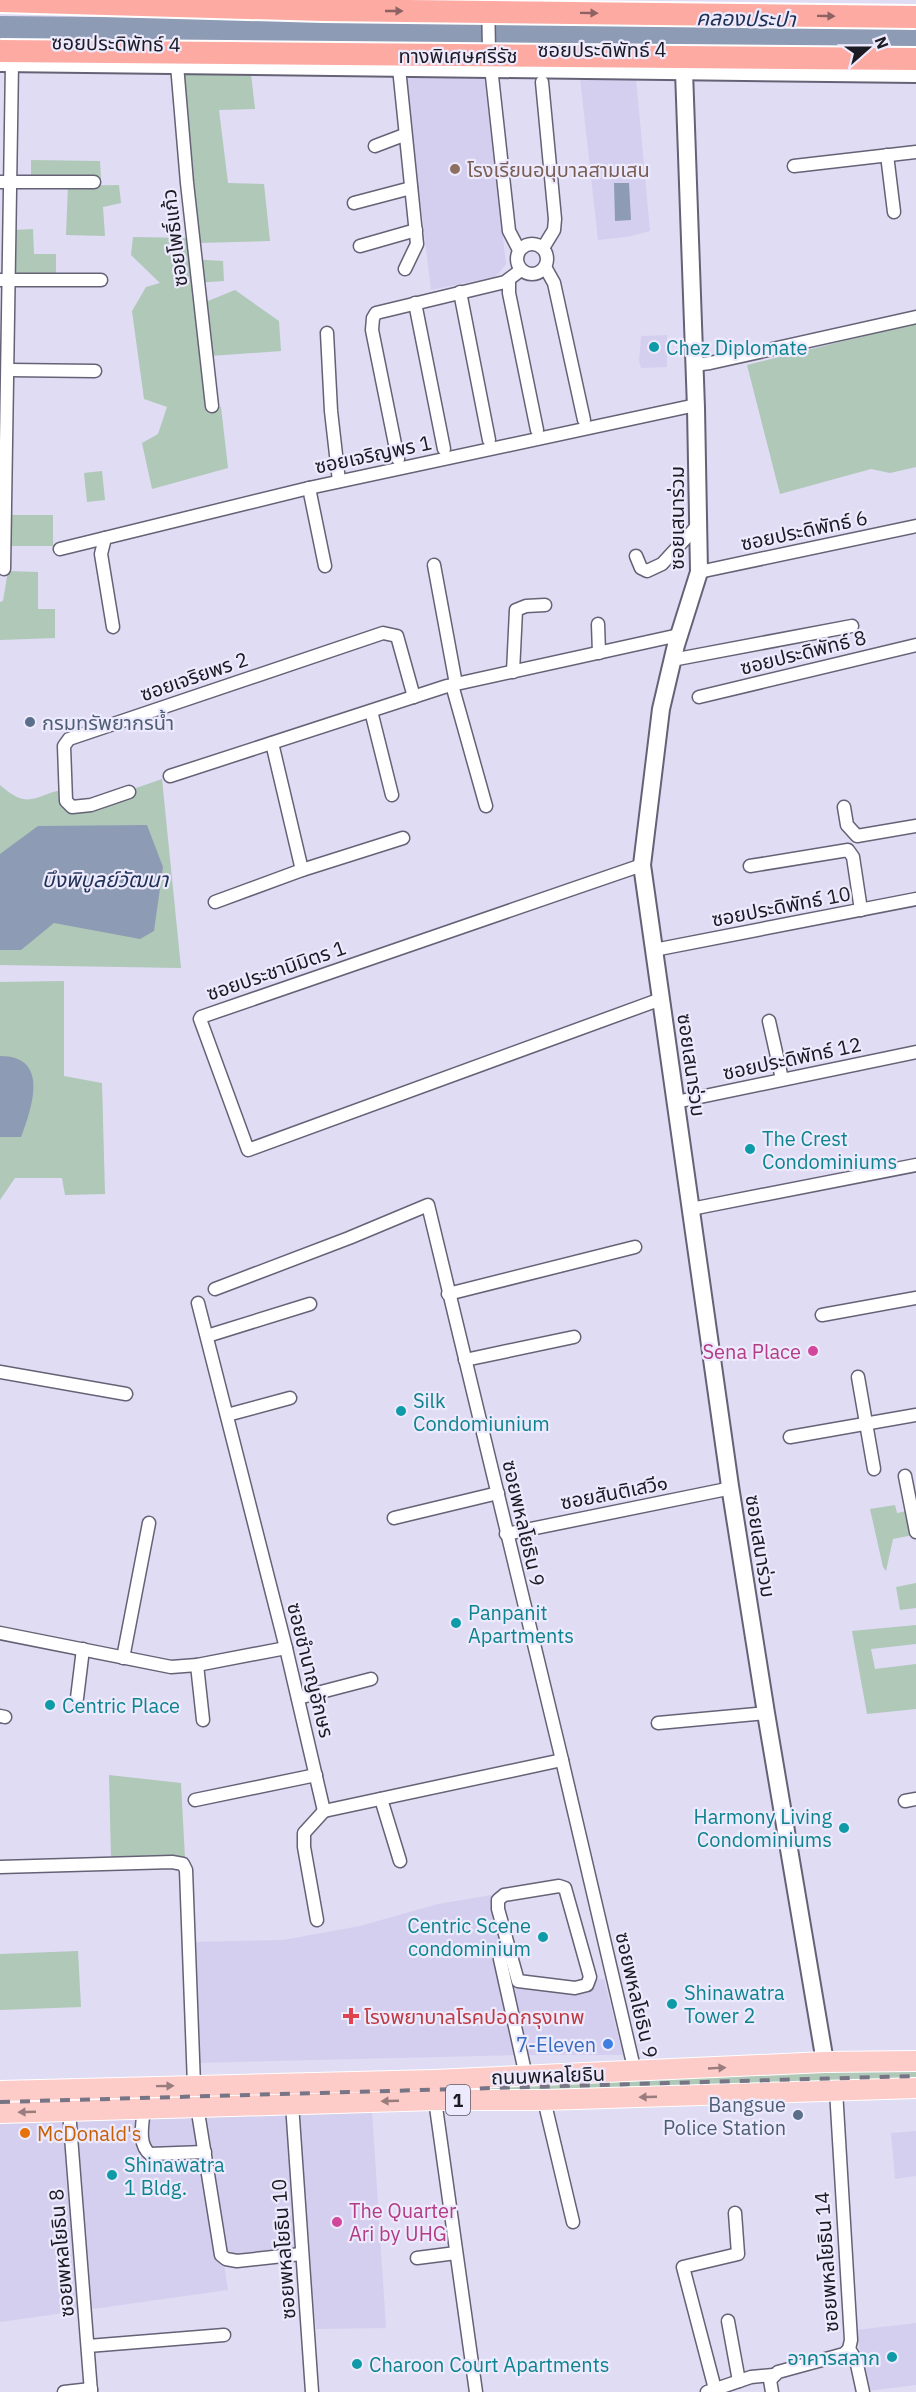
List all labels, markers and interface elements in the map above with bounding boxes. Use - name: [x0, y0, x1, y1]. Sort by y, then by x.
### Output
- water label: คลองประปา: [696, 3, 797, 33]
- one-way arrow: [385, 6, 404, 16]
- one-way arrow: [580, 8, 599, 18]
- one-way arrow: [817, 11, 836, 20]
- north arrow: [838, 18, 898, 78]
- street label: ซอยประดิพัทธ์ 4: [51, 28, 181, 58]
- text: N: [871, 34, 893, 52]
- street label: ซอยประดิพัทธ์ 4: [537, 36, 667, 63]
- street label: ทางพิเศษศรีรัช: [398, 42, 518, 69]
- place label: โรงเรียนอนุบาลสามเสน: [467, 156, 650, 183]
- marker: โรงเรียนอนุบาลสามเสน: [448, 162, 462, 176]
- street label: ซอยโพธิ์แก้ว: [155, 188, 193, 288]
- place label: Chez Diplomate: [666, 334, 807, 361]
- marker: Chez Diplomate: [647, 340, 661, 354]
- street label: ซอยเจริญพร 1: [312, 428, 434, 480]
- street label: ซอยเสนาร่วม: [663, 466, 690, 570]
- street label: ซอยประดิพัทธ์ 6: [738, 503, 870, 557]
- street label: ซอยประดิพัทธ์ 8: [737, 623, 869, 681]
- street label: ซอยเจริยพร 2: [136, 645, 252, 707]
- place label: กรมทรัพยากรน้ำ: [42, 709, 174, 736]
- marker: กรมทรัพยากรน้ำ: [23, 715, 37, 729]
- water label: บึงพิบูลย์วัฒนา: [42, 865, 170, 893]
- street label: ซอยประดิพัทธ์ 10: [709, 879, 853, 933]
- street label: ซอยประชานิมิตร 1: [203, 933, 349, 1007]
- street label: ซอยเสนาร่วม: [671, 1012, 713, 1118]
- street label: ซอยประดิพัทธ์ 12: [720, 1030, 864, 1086]
- place label: The Crest Condominiums: [762, 1125, 897, 1175]
- marker: The Crest Condominiums: [743, 1142, 757, 1156]
- place label: Sena Place: [702, 1338, 801, 1365]
- marker: Sena Place: [806, 1344, 820, 1358]
- place label: Silk Condomiunium: [413, 1387, 550, 1437]
- marker: Silk Condomiunium: [394, 1404, 408, 1418]
- street label: ซอยพหลโยธิน 9: [496, 1457, 552, 1589]
- street label: ซอยสันติเสวี๑: [558, 1468, 670, 1516]
- street label: ซอยเสนาร่วม: [740, 1493, 782, 1599]
- place label: Panpanit Apartments: [468, 1599, 574, 1649]
- street label: ซอยชำนาญอักษร: [281, 1600, 341, 1740]
- marker: Panpanit Apartments: [449, 1616, 463, 1630]
- place label: Centric Place: [62, 1692, 180, 1719]
- marker: Centric Place: [43, 1698, 57, 1712]
- place label: Harmony Living Condominiums: [694, 1803, 832, 1853]
- marker: Harmony Living Condominiums: [837, 1821, 851, 1835]
- place label: Centric Scene condominium: [407, 1912, 531, 1962]
- street label: ซอยพหลโยธิน 9: [609, 1929, 665, 2061]
- marker: Centric Scene condominium: [536, 1930, 550, 1944]
- place label: Shinawatra Tower 2: [684, 1979, 785, 2029]
- marker: Shinawatra Tower 2: [665, 1997, 679, 2011]
- place label: โรงพยาบาลโรคปอดกรุงเทพ: [364, 2003, 584, 2030]
- marker: โรงพยาบาลโรคปอดกรุงเทพ: [342, 2007, 360, 2025]
- place label: 7-Eleven: [516, 2031, 596, 2058]
- marker: 7-Eleven: [601, 2037, 615, 2051]
- street label: ถนนพหลโยธิน: [490, 2060, 606, 2090]
- one-way arrow: [707, 2064, 726, 2073]
- one-way arrow: [156, 2081, 175, 2091]
- road number: 1: [446, 2085, 470, 2115]
- place label: Bangsue Police Station: [663, 2091, 786, 2141]
- one-way arrow: [638, 2092, 657, 2101]
- one-way arrow: [380, 2096, 399, 2106]
- one-way arrow: [17, 2107, 36, 2117]
- marker: Bangsue Police Station: [791, 2108, 805, 2122]
- place label: McDonald's: [37, 2120, 142, 2147]
- marker: McDonald's: [18, 2126, 32, 2140]
- place label: Shinawatra 1 Bldg.: [124, 2151, 225, 2201]
- marker: Shinawatra 1 Bldg.: [105, 2168, 119, 2182]
- street label: ซอยพหลโยธิน 10: [265, 2178, 301, 2320]
- street label: ซอยพหลโยธิน 8: [42, 2188, 80, 2318]
- street label: ซอยพหลโยธิน 14: [808, 2191, 844, 2333]
- place label: The Quarter Ari by UHG: [349, 2197, 456, 2247]
- marker: The Quarter Ari by UHG: [330, 2215, 344, 2229]
- place label: อาคารสลาก: [787, 2344, 880, 2371]
- marker: อาคารสลาก: [885, 2350, 899, 2364]
- place label: Charoon Court Apartments: [369, 2351, 609, 2378]
- marker: Charoon Court Apartments: [350, 2357, 364, 2371]

